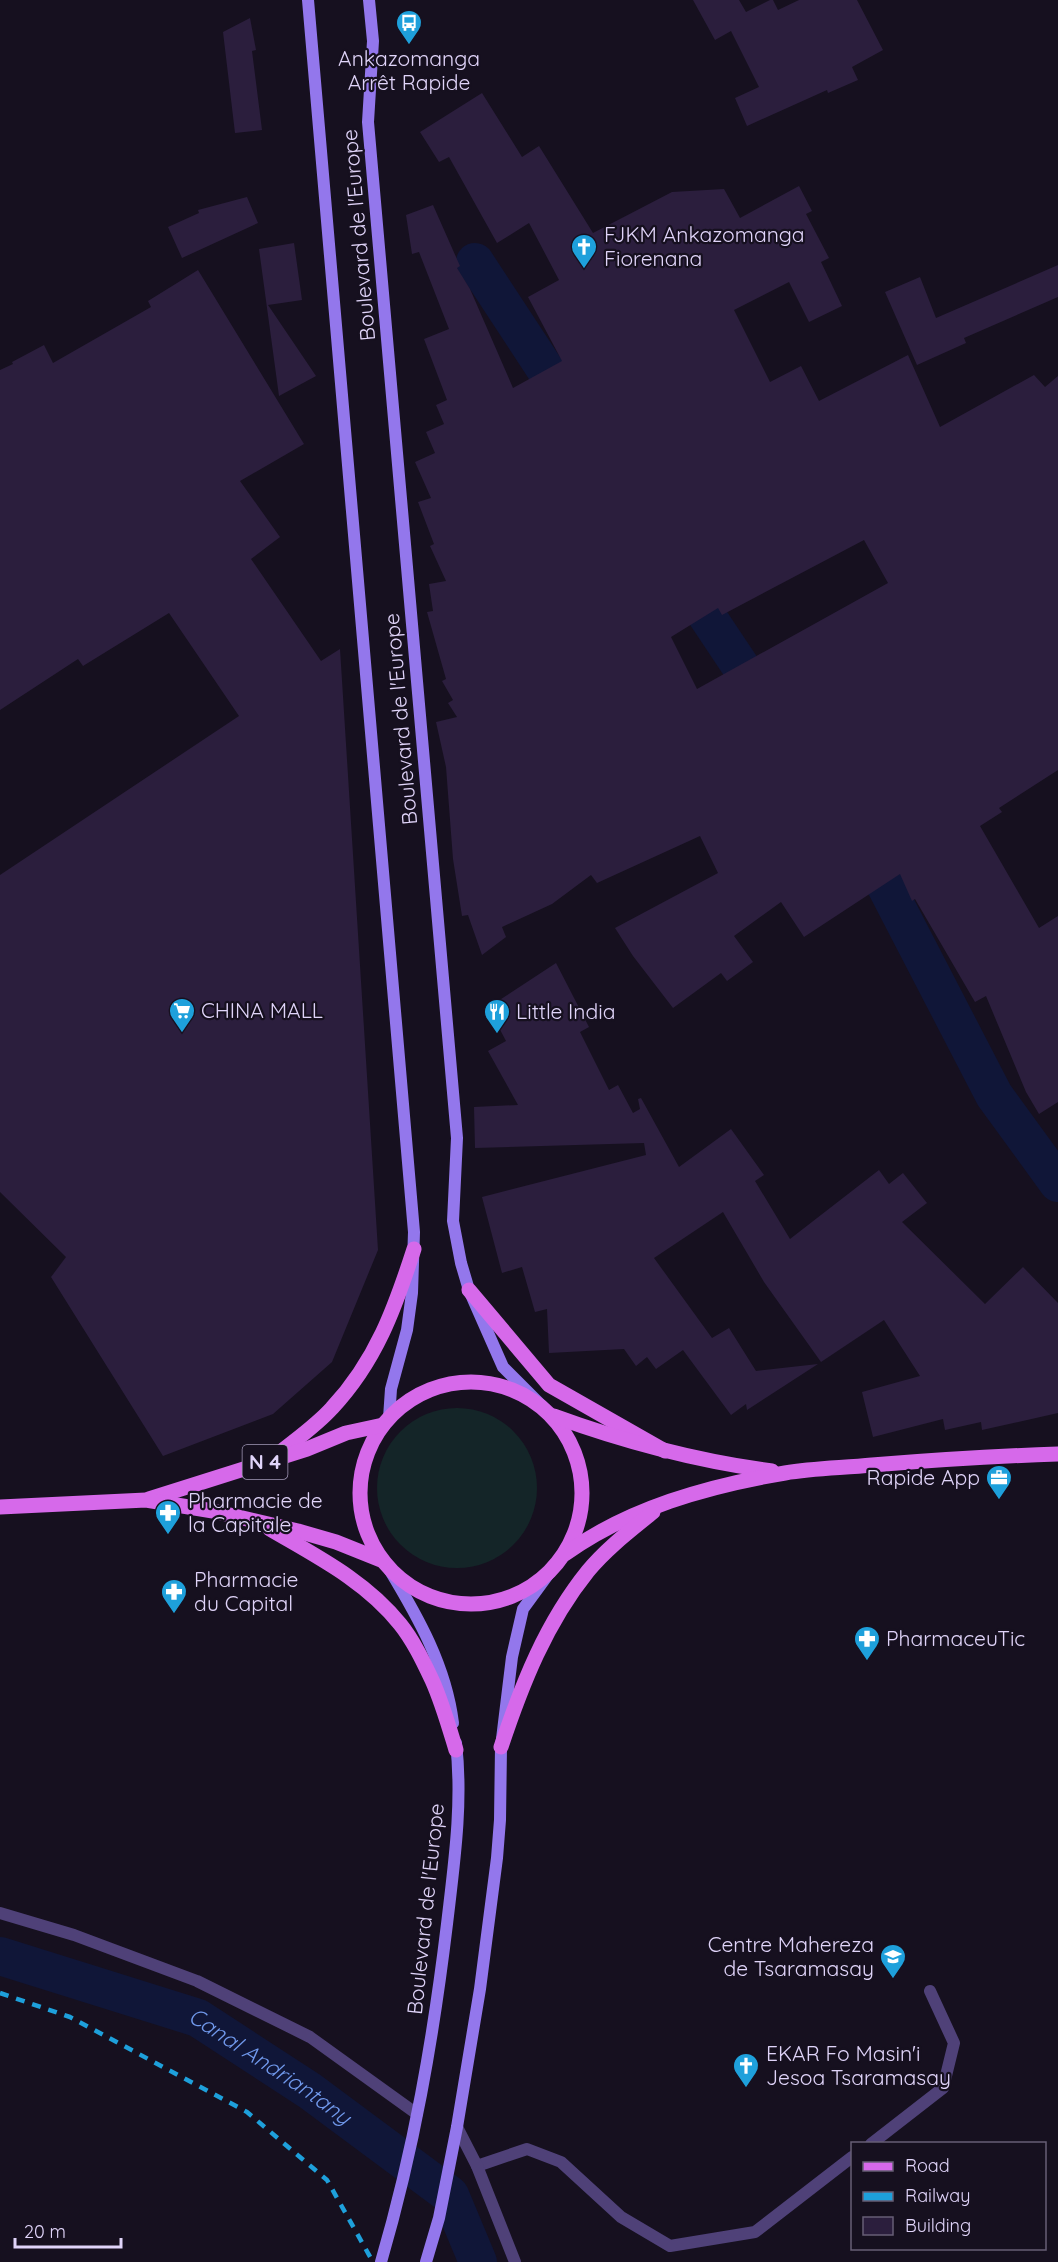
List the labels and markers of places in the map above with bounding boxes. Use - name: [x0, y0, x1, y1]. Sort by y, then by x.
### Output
- bus stop icon: Ankazomanga Arrêt Rapide: [394, 8, 424, 46]
- place label: Ankazomanga Arrêt Rapide: [338, 45, 480, 95]
- place label: FJKM Ankazomanga Fiorenana: [604, 221, 805, 271]
- church icon: FJKM Ankazomanga Fiorenana: [569, 232, 599, 270]
- supermarket icon: CHINA MALL: [167, 996, 197, 1034]
- place label: CHINA MALL: [201, 997, 323, 1023]
- restaurant icon: Little India: [482, 997, 512, 1035]
- place label: Little India: [516, 998, 615, 1024]
- office icon: Rapide App: [984, 1463, 1014, 1501]
- place label: Rapide App: [867, 1464, 980, 1490]
- place label: Pharmacie de la Capitale: [188, 1487, 323, 1537]
- pharmacy icon: Pharmacie de la Capitale: [153, 1498, 183, 1536]
- place label: Pharmacie du Capital: [194, 1566, 298, 1616]
- pharmacy icon: Pharmacie du Capital: [159, 1577, 189, 1615]
- pharmacy icon: PharmaceuTic: [852, 1624, 882, 1662]
- place label: PharmaceuTic: [886, 1625, 1025, 1651]
- place label: Centre Mahereza de Tsaramasay: [708, 1931, 874, 1981]
- school or university icon: Centre Mahereza de Tsaramasay: [878, 1942, 908, 1980]
- place label: EKAR Fo Masin'i Jesoa Tsaramasay: [766, 2040, 951, 2090]
- church icon: EKAR Fo Masin'i Jesoa Tsaramasay: [731, 2051, 761, 2089]

